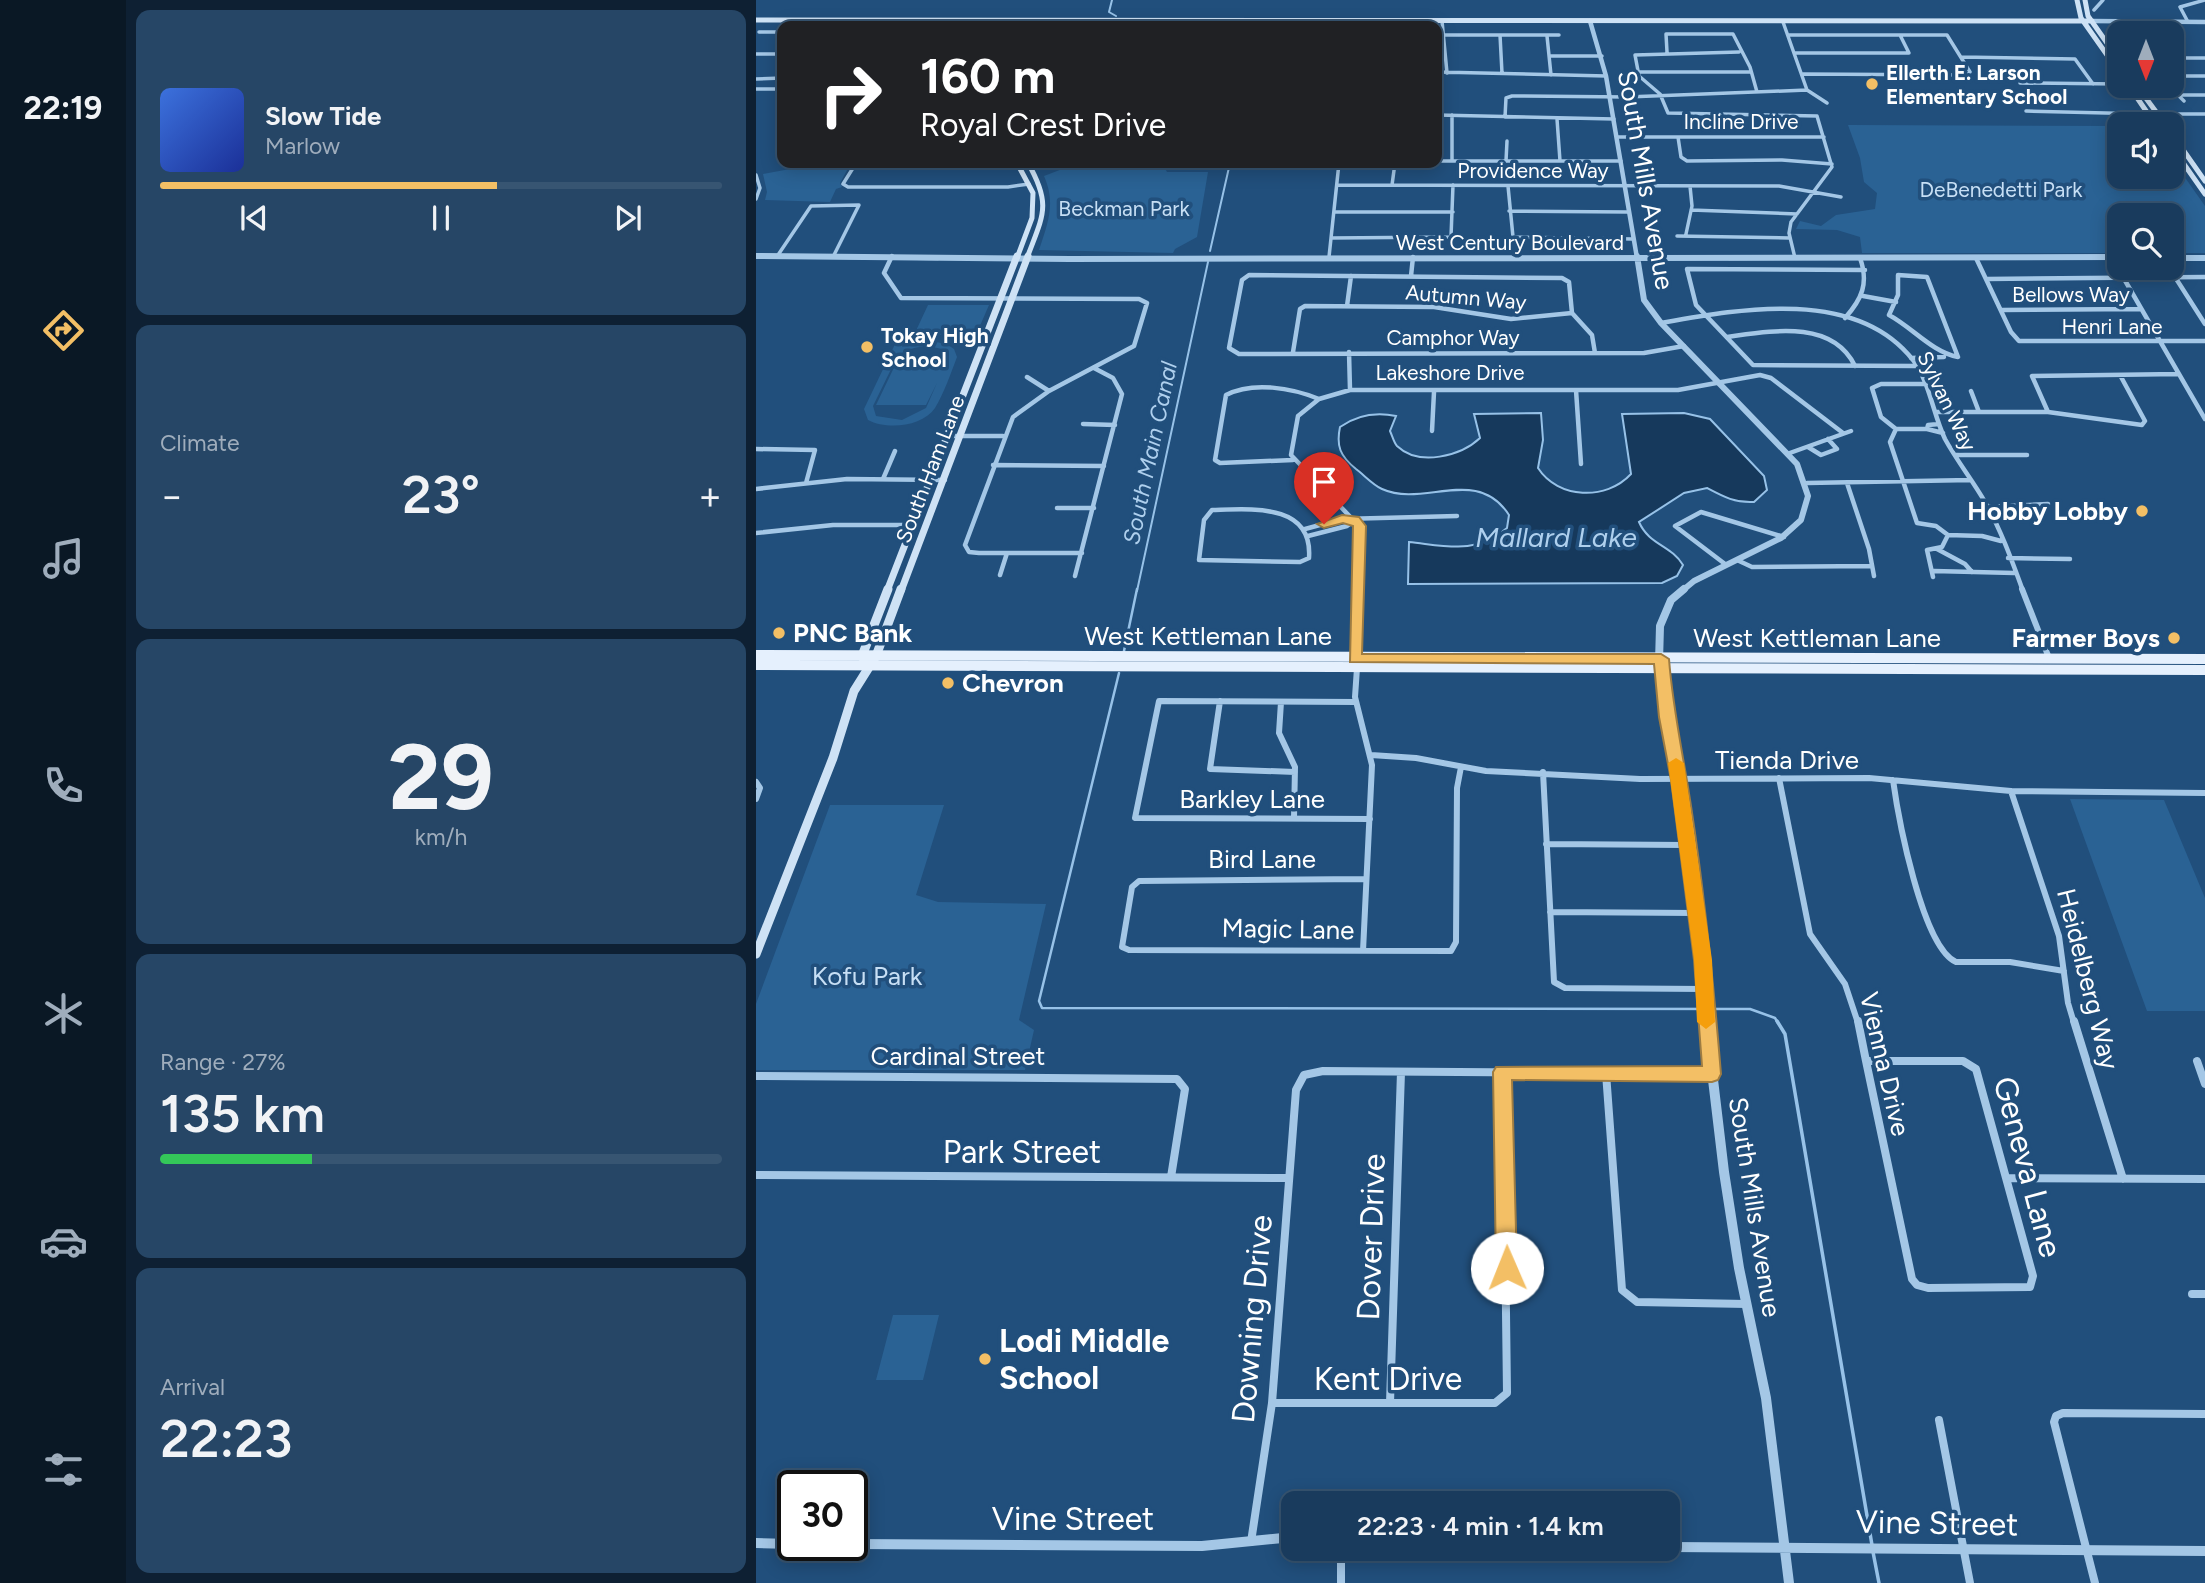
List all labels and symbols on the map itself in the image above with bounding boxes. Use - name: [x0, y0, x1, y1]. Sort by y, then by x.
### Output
- north arrow: [2107, 21, 2184, 98]
- place label: Ellerth E. Larson Elementary School: [1886, 60, 2067, 109]
- street label: South Mills Avenue: [1611, 68, 1681, 292]
- marker: Ellerth E. Larson Elementary School: [1864, 76, 1880, 92]
- street label: Incline Drive: [1683, 109, 1799, 134]
- street label: Providence Way: [1457, 158, 1609, 183]
- park label: DeBenedetti Park: [1919, 177, 2083, 202]
- park label: Beckman Park: [1058, 196, 1190, 221]
- street label: West Century Boulevard: [1396, 230, 1624, 255]
- street label: Autumn Way: [1405, 279, 1527, 315]
- street label: Bellows Way: [2012, 282, 2130, 307]
- street label: Henri Lane: [2062, 314, 2162, 339]
- place label: Tokay High School: [881, 323, 989, 372]
- street label: Camphor Way: [1386, 325, 1520, 350]
- marker: Tokay High School: [859, 339, 875, 355]
- street label: Sylvan Way: [1912, 347, 1982, 455]
- water label: South Main Canal: [1117, 358, 1183, 547]
- street label: Lakeshore Drive: [1375, 360, 1525, 385]
- street label: South Ham Lane: [890, 392, 970, 546]
- pin: [1294, 452, 1354, 524]
- place label: Hobby Lobby: [1967, 495, 2128, 527]
- marker: Hobby Lobby: [2134, 503, 2150, 519]
- water label: Mallard Lake: [1475, 520, 1637, 554]
- place label: PNC Bank: [793, 617, 912, 649]
- street label: West Kettleman Lane: [1084, 620, 1332, 652]
- street label: West Kettleman Lane: [1693, 622, 1941, 654]
- place label: Farmer Boys: [2011, 622, 2160, 654]
- marker: PNC Bank: [771, 625, 787, 641]
- marker: Farmer Boys: [2166, 630, 2182, 646]
- place label: Chevron: [962, 667, 1064, 699]
- marker: Chevron: [940, 675, 956, 691]
- street label: Tienda Drive: [1715, 744, 1859, 776]
- street label: Barkley Lane: [1179, 783, 1325, 815]
- street label: Bird Lane: [1208, 843, 1316, 875]
- street label: Heidelberg Way: [2050, 885, 2126, 1073]
- street label: Magic Lane: [1221, 912, 1355, 946]
- park label: Kofu Park: [812, 960, 923, 992]
- street label: Vienna Drive: [1853, 989, 1917, 1139]
- street label: Cardinal Street: [871, 1040, 1046, 1072]
- street label: Geneva Lane: [1986, 1073, 2070, 1261]
- street label: South Mills Avenue: [1722, 1095, 1788, 1319]
- street label: Park Street: [943, 1133, 1101, 1171]
- street label: Dover Drive: [1349, 1153, 1393, 1321]
- street label: Downing Drive: [1224, 1213, 1280, 1425]
- position arrow: [1470, 1231, 1544, 1305]
- place label: Lodi Middle School: [999, 1322, 1170, 1397]
- marker: Lodi Middle School: [977, 1351, 993, 1367]
- street label: Kent Drive: [1314, 1360, 1462, 1398]
- speed limit sign: 30: [777, 1470, 868, 1561]
- street label: Vine Street: [992, 1500, 1154, 1538]
- street label: Vine Street: [1855, 1503, 2019, 1543]

